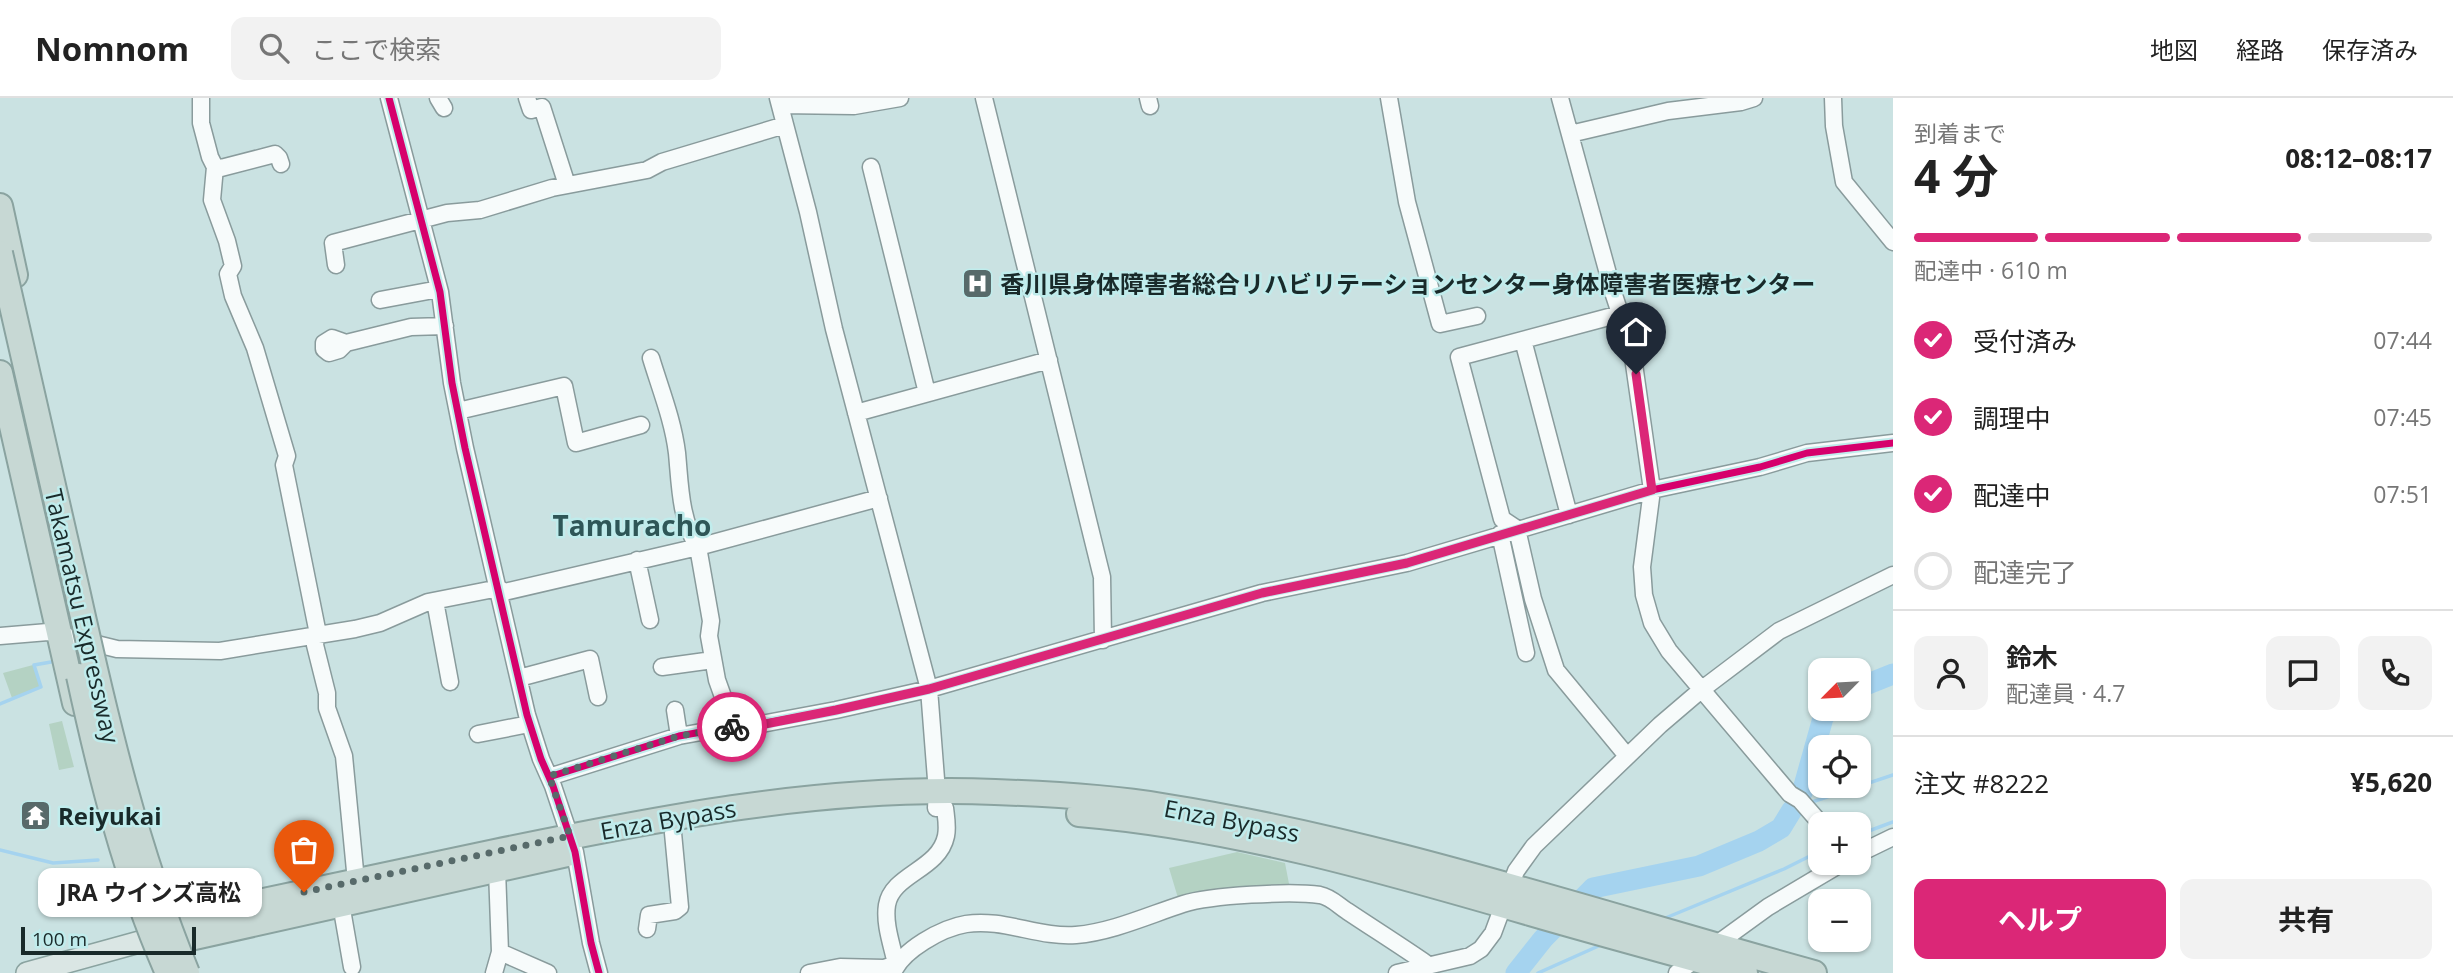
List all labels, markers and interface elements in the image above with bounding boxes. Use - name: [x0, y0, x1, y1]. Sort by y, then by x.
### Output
- search box: [231, 17, 721, 80]
- text: Nomnom: [35, 26, 189, 71]
- icon: search: [255, 29, 293, 67]
- text: ここで検索: [311, 31, 441, 67]
- text: 地図: [2150, 33, 2198, 66]
- text: 経路: [2236, 33, 2284, 66]
- text: 保存済み: [2322, 33, 2418, 66]
- text: 到着まで: [1914, 117, 2006, 149]
- text: 08:12–08:17: [2285, 140, 2432, 176]
- text: 4 分: [1914, 144, 1998, 206]
- text: 配達中 · 610 m: [1914, 254, 2068, 286]
- hospital icon: 香川県身体障害者総合リハビリテーションセンター身体障害者医療センター: [960, 266, 994, 300]
- place label: 香川県身体障害者総合リハビリテーションセンター身体障害者医療センター: [1000, 267, 1816, 300]
- pin: [1606, 302, 1666, 374]
- icon: home: [1617, 313, 1655, 351]
- icon: check: [1914, 321, 1952, 359]
- text: 受付済み: [1973, 323, 2077, 359]
- text: 07:44: [2373, 324, 2432, 356]
- icon: check: [1914, 398, 1952, 436]
- text: 調理中: [1973, 400, 2051, 436]
- text: 07:45: [2373, 401, 2432, 433]
- icon: check: [1914, 475, 1952, 513]
- text: 配達中: [1973, 477, 2051, 513]
- text: 07:51: [2373, 478, 2432, 510]
- street label: Takamatsu Expressway: [38, 486, 129, 747]
- district label: Tamuracho: [553, 506, 711, 544]
- text: 配達完了: [1973, 554, 2077, 590]
- button: person: [1914, 636, 1988, 710]
- button: chat: [2266, 636, 2340, 710]
- button: phone: [2358, 636, 2432, 710]
- text: 鈴木: [2006, 639, 2058, 675]
- north arrow: [1808, 658, 1871, 721]
- map controls: [1808, 658, 1871, 952]
- text: 配達員 · 4.7: [2006, 677, 2125, 709]
- courier: [697, 692, 767, 762]
- icon: bike: [713, 708, 751, 746]
- button: locate: [1808, 735, 1871, 798]
- text: ¥5,620: [2350, 764, 2432, 800]
- text: 注文 #8222: [1914, 765, 2049, 801]
- street label: Enza Bypass: [598, 791, 738, 847]
- street label: Enza Bypass: [1161, 791, 1303, 849]
- temple icon: Reiyukai: [18, 798, 52, 832]
- place label: Reiyukai: [58, 799, 161, 832]
- button: +: [1808, 812, 1871, 875]
- pin: [274, 820, 334, 892]
- icon: bag: [285, 831, 323, 869]
- callout: JRA ウインズ高松: [38, 868, 262, 916]
- text: JRA ウインズ高松: [59, 876, 241, 908]
- button: ヘルプ: [1914, 879, 2166, 959]
- button: 共有: [2180, 879, 2432, 959]
- button: −: [1808, 889, 1871, 952]
- scale bar: [21, 924, 196, 956]
- text: 100 m: [32, 926, 87, 952]

